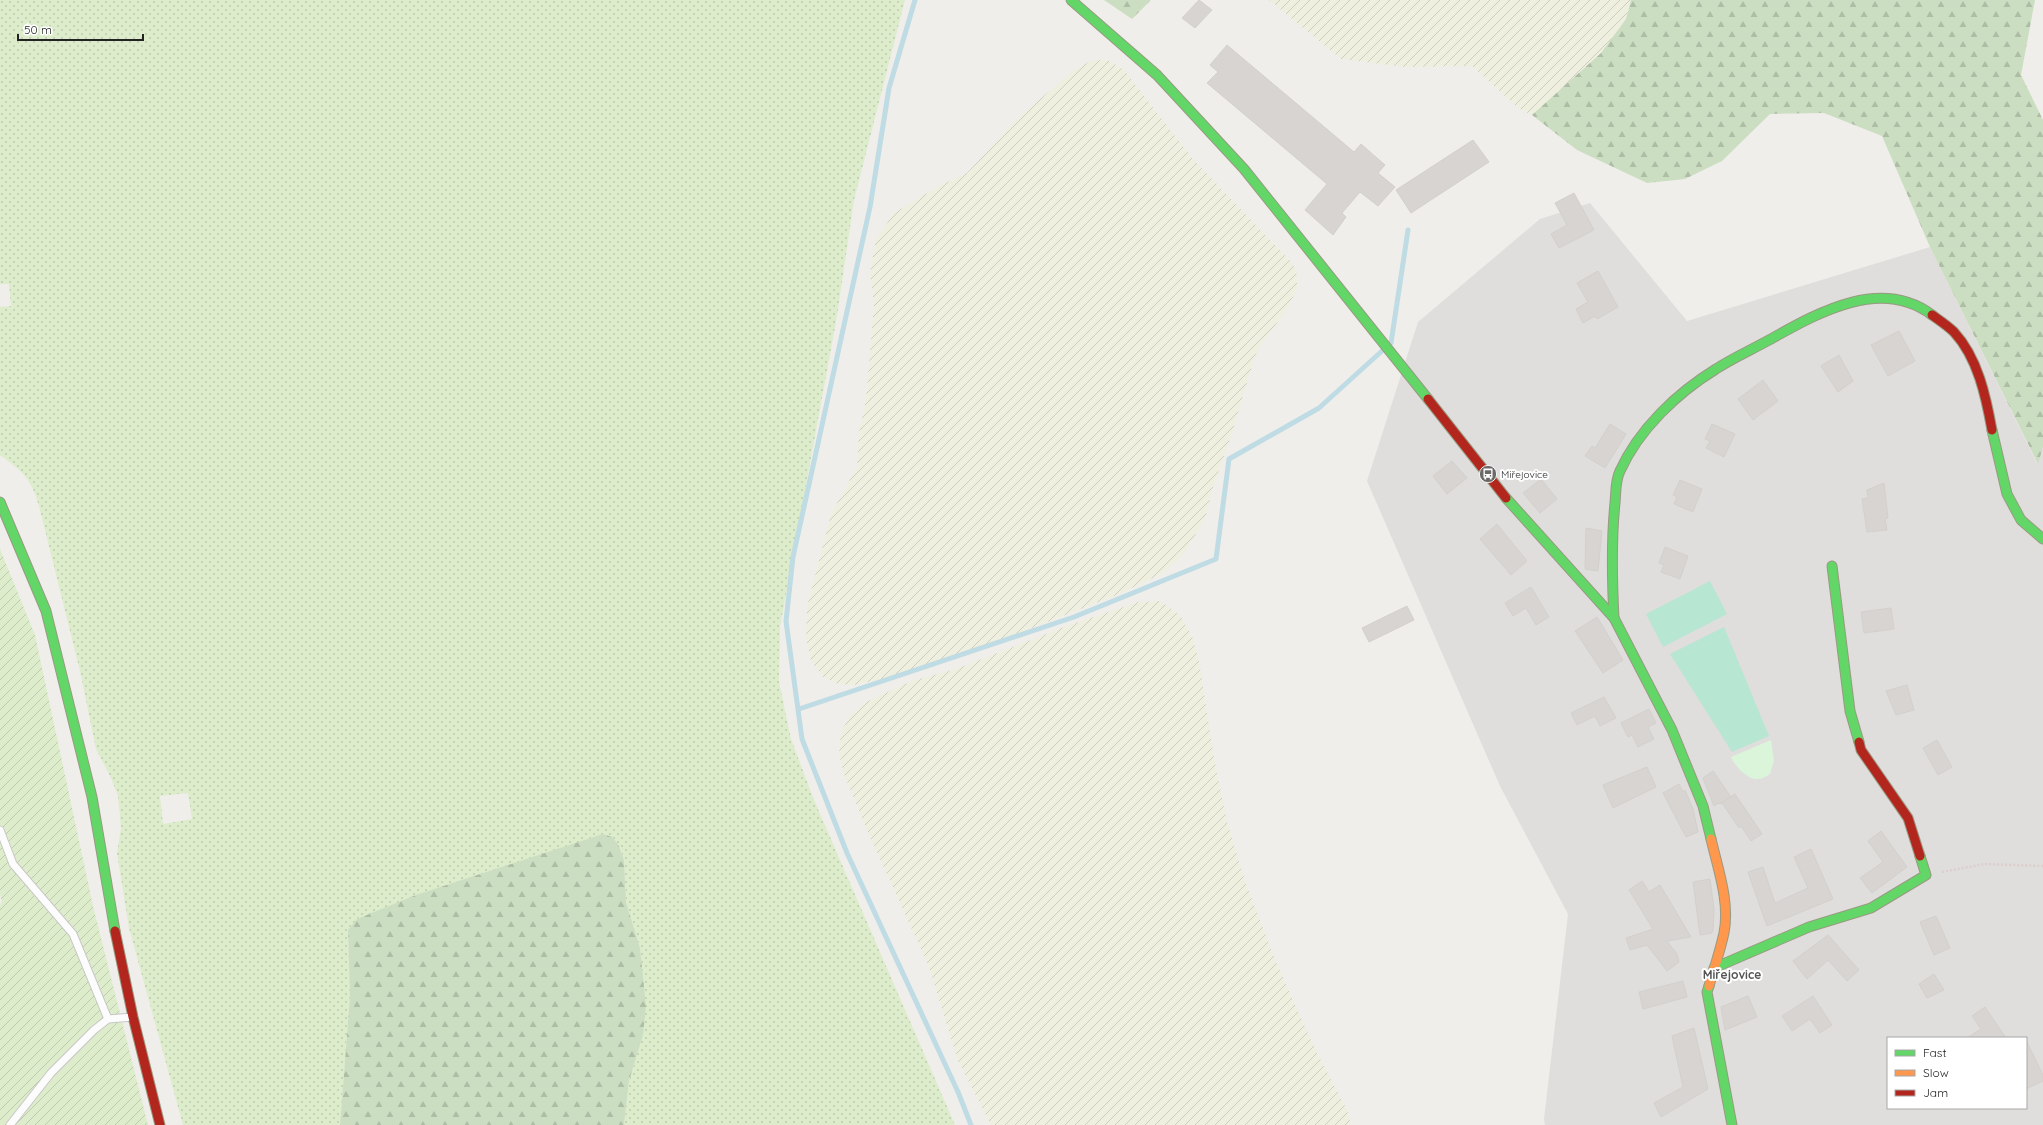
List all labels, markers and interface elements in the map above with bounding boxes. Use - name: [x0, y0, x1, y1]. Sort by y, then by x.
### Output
- scale bar: [18, 16, 143, 42]
- text: 50 m: [24, 22, 52, 37]
- bus stop icon: Miřejovice: [1478, 464, 1498, 484]
- place label: Miřejovice: [1501, 468, 1548, 481]
- district label: Miřejovice: [1703, 967, 1761, 982]
- legend: [1887, 1037, 2027, 1109]
- text: Fast: [1923, 1045, 1947, 1060]
- text: Slow: [1923, 1065, 1949, 1080]
- text: Jam: [1923, 1085, 1948, 1100]

